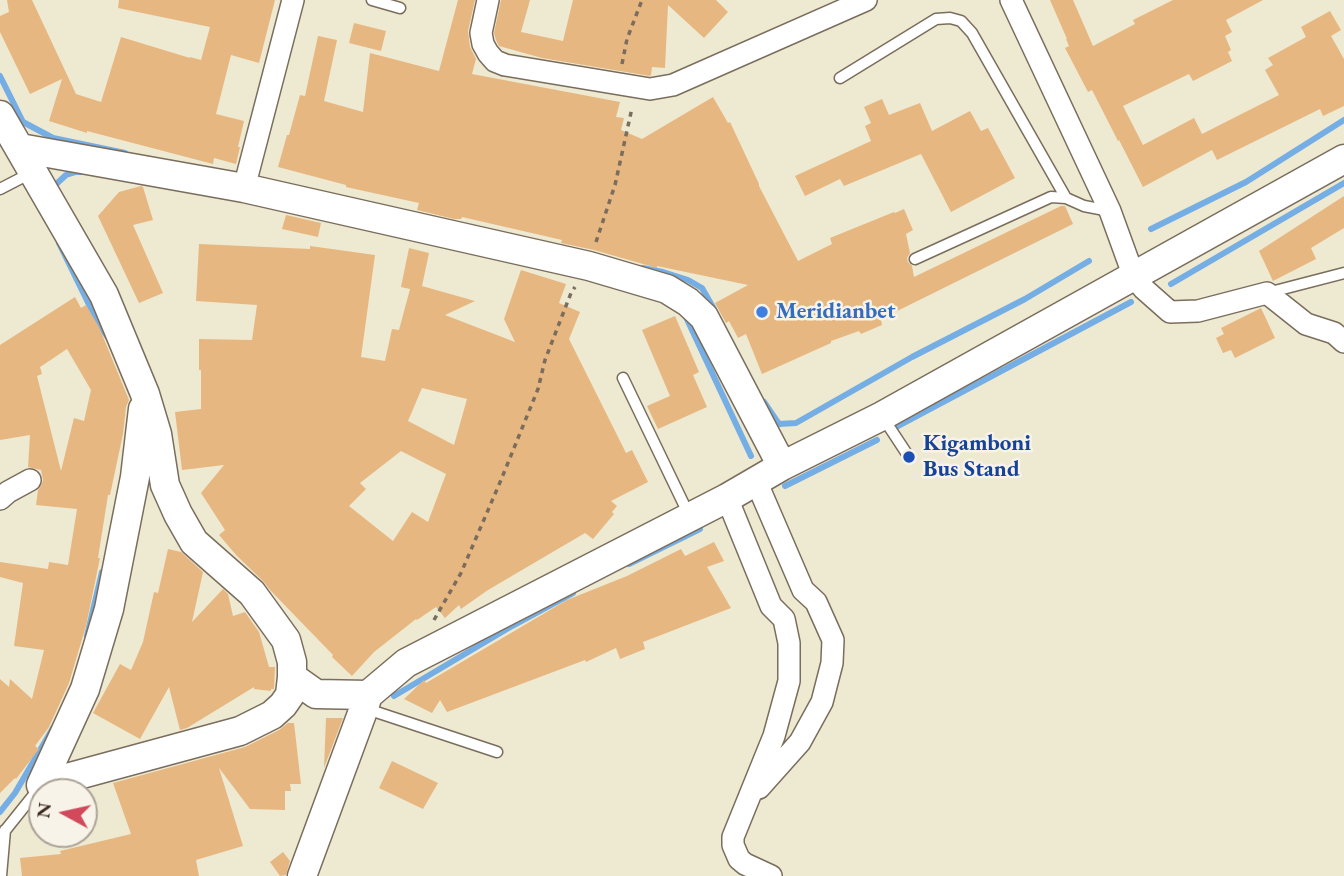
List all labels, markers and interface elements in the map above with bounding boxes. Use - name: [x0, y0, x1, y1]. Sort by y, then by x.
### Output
- place label: Meridianbet: [776, 298, 896, 326]
- marker: Meridianbet: [754, 304, 770, 320]
- place label: Kigamboni Bus Stand: [923, 430, 1031, 484]
- marker: Kigamboni Bus Stand: [901, 449, 917, 465]
- north arrow: [28, 778, 98, 848]
- text: N: [30, 801, 57, 820]

